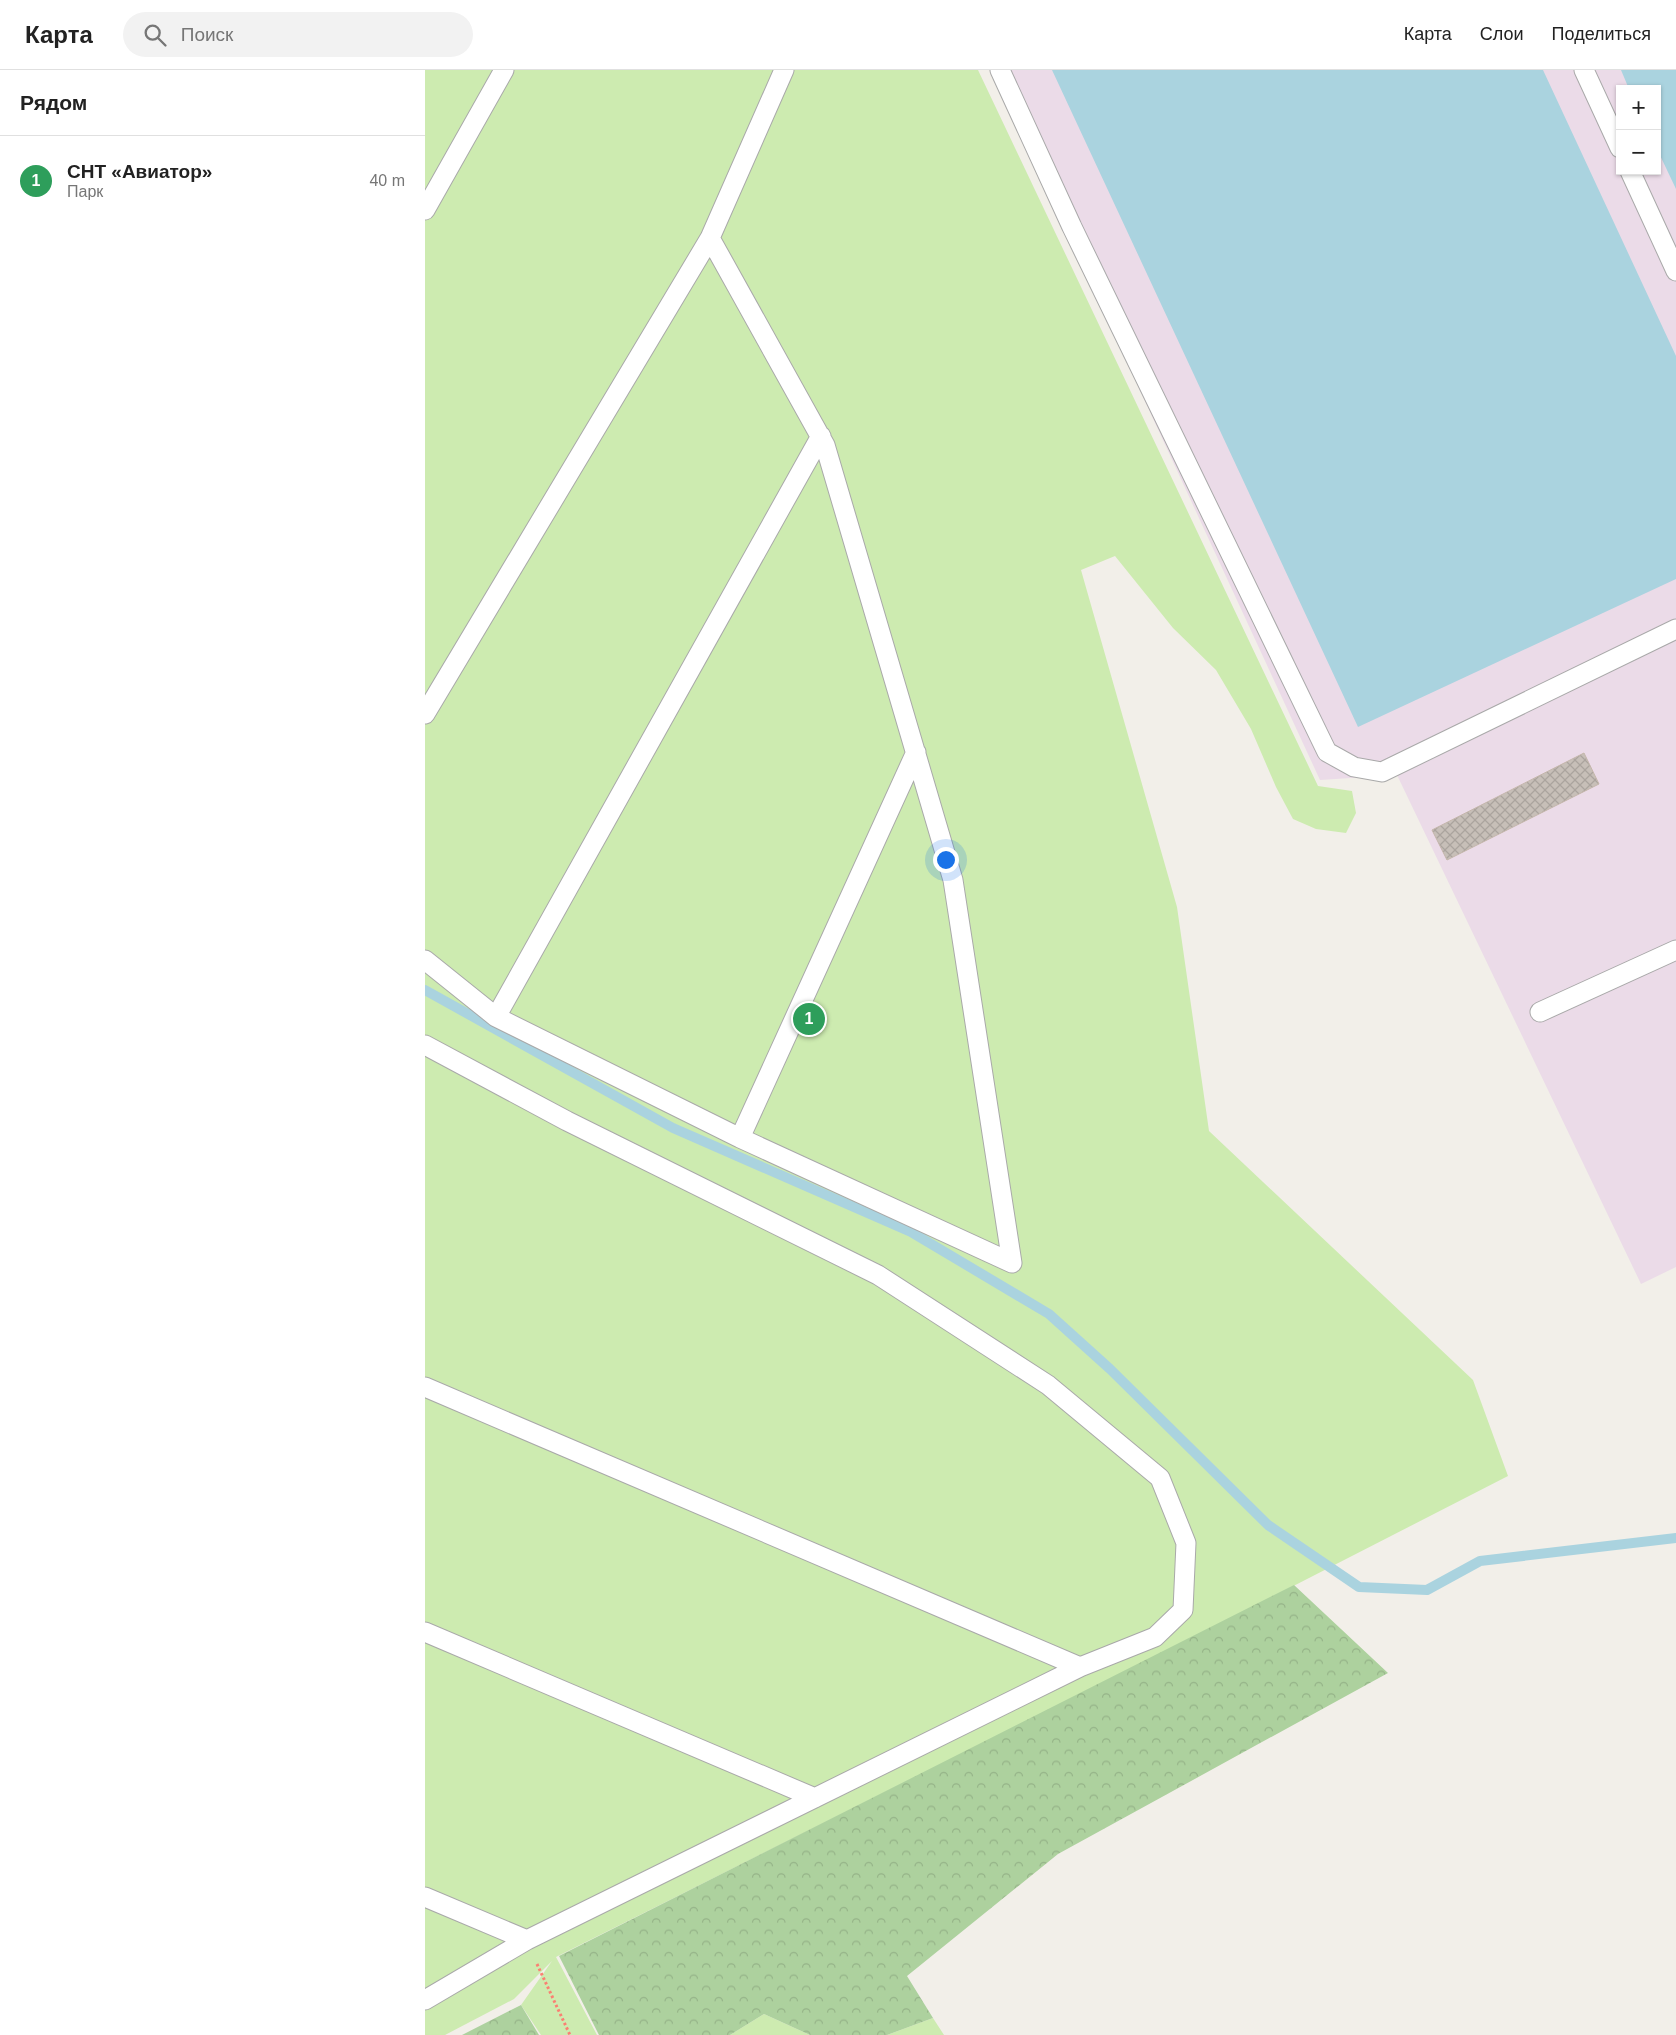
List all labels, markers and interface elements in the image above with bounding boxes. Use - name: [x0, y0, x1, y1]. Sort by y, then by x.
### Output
- search box: [123, 12, 473, 57]
- text: Карта: [25, 21, 93, 48]
- icon: search: [141, 21, 169, 49]
- text: Поиск: [181, 24, 233, 45]
- text: Карта: [1404, 24, 1452, 44]
- text: Слои: [1480, 24, 1524, 44]
- text: Поделиться: [1552, 24, 1651, 44]
- map controls: [1616, 85, 1661, 175]
- button: +: [1616, 85, 1661, 130]
- text: Рядом: [20, 91, 87, 114]
- button: −: [1616, 130, 1661, 175]
- text: СНТ «Авиатор»: [67, 161, 212, 182]
- text: 1: [32, 172, 40, 189]
- text: 40 m: [369, 172, 405, 189]
- text: Парк: [67, 183, 103, 200]
- your location: [933, 847, 959, 873]
- pin: 1: [793, 1000, 825, 1038]

